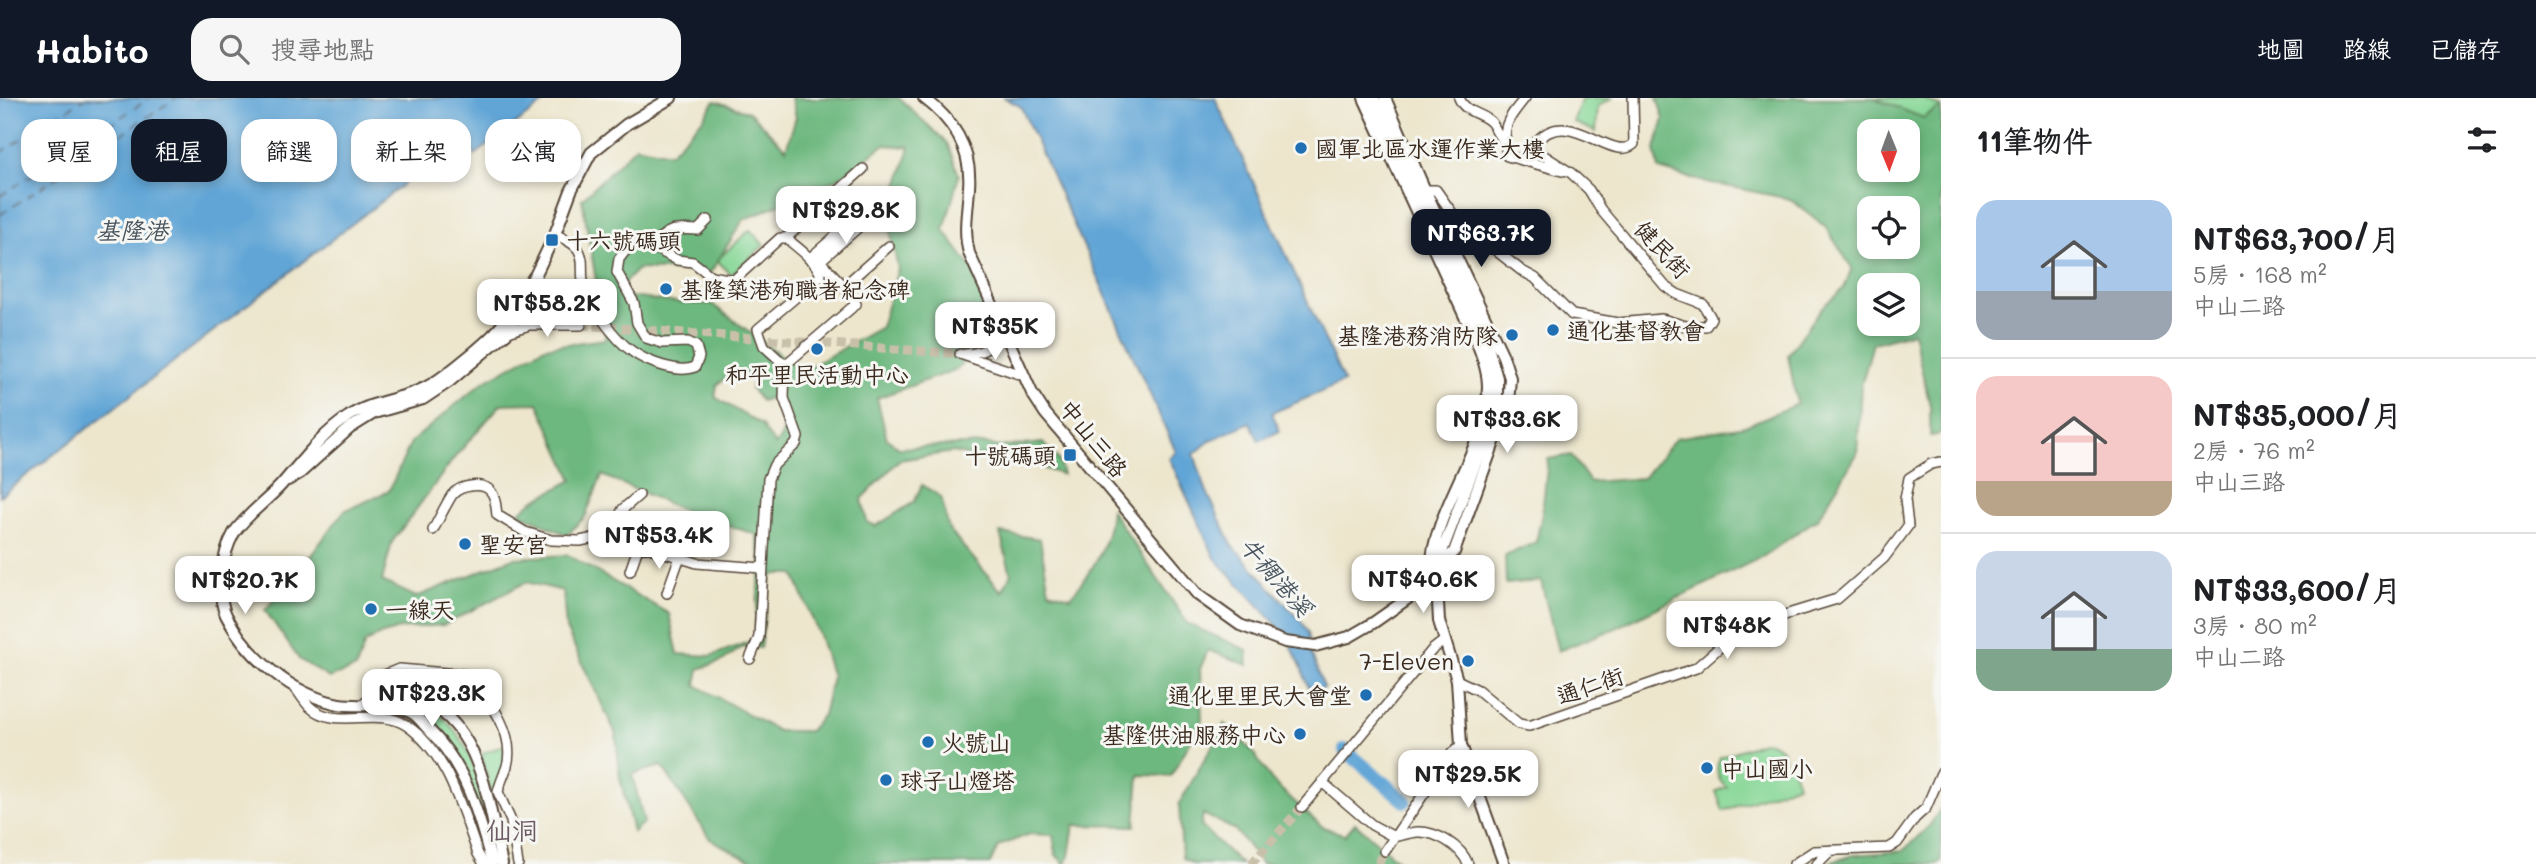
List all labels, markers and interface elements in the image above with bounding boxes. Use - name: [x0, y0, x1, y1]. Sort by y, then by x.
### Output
- search box: [191, 18, 681, 81]
- text: Habito: [35, 28, 149, 71]
- icon: search: [215, 30, 253, 68]
- text: 搜尋地點: [271, 32, 375, 66]
- text: 地圖: [2257, 33, 2305, 64]
- text: 路線: [2343, 33, 2391, 64]
- text: 已儲存: [2429, 33, 2501, 64]
- chip: 買屋: [21, 119, 117, 182]
- chip: 租屋: [131, 119, 227, 182]
- chip: 篩選: [241, 119, 337, 182]
- chip: 新上架: [351, 119, 471, 182]
- chip: 公寓: [485, 119, 581, 182]
- north arrow: [1857, 119, 1920, 182]
- map controls: [1857, 119, 1920, 336]
- text: 11筆物件: [1976, 120, 2093, 160]
- icon: filters: [2463, 121, 2501, 159]
- place label: 國軍北區水運作業大樓: [1315, 133, 1545, 163]
- marker: 國軍北區水運作業大樓: [1293, 140, 1309, 156]
- pin: NT$29.8K: [774, 186, 918, 246]
- text: NT$29.8K: [792, 194, 900, 224]
- button: locate: [1857, 196, 1920, 259]
- pin: NT$63.7K: [1409, 209, 1553, 269]
- water label: 基隆港: [96, 214, 170, 245]
- street label: 健民街: [1629, 214, 1697, 284]
- text: NT$63.7K: [1427, 217, 1535, 247]
- text: NT$63,700/月: [2193, 218, 2400, 258]
- place label: 十六號碼頭: [566, 225, 681, 255]
- icon: home: [2032, 228, 2116, 312]
- marker: 十六號碼頭: [544, 232, 560, 248]
- text: 5房 · 168 m²: [2193, 259, 2327, 289]
- button: layers: [1857, 273, 1920, 336]
- place label: 基隆築港殉職者紀念碑: [680, 274, 910, 304]
- pin: NT$58.2K: [475, 280, 619, 339]
- marker: 基隆築港殉職者紀念碑: [658, 281, 674, 297]
- text: NT$58.2K: [493, 287, 601, 317]
- text: 中山二路: [2193, 290, 2285, 320]
- pin: NT$35K: [938, 302, 1052, 362]
- text: NT$35K: [951, 310, 1039, 340]
- place label: 通化基督教會: [1567, 315, 1705, 345]
- place label: 基隆港務消防隊: [1337, 320, 1498, 350]
- marker: 通化基督教會: [1545, 322, 1561, 338]
- marker: 基隆港務消防隊: [1504, 327, 1520, 343]
- marker: 和平里民活動中心: [809, 341, 825, 357]
- place label: 和平里民活動中心: [725, 359, 909, 389]
- street label: 中山三路: [1053, 393, 1135, 483]
- text: NT$35,000/月: [2193, 394, 2402, 434]
- pin: NT$33.6K: [1435, 396, 1579, 455]
- text: NT$33.6K: [1453, 403, 1562, 433]
- icon: home: [2032, 404, 2116, 488]
- text: 2房 · 76 m²: [2193, 435, 2315, 465]
- place label: 十號碼頭: [964, 440, 1056, 470]
- marker: 十號碼頭: [1062, 447, 1078, 463]
- text: 中山三路: [2193, 466, 2285, 496]
- pin: NT$53.4K: [587, 512, 731, 571]
- text: NT$53.4K: [604, 519, 714, 549]
- place label: 聖安宮: [479, 529, 548, 559]
- water label: 牛稠港溪: [1234, 530, 1322, 624]
- marker: 聖安宮: [457, 536, 473, 552]
- pin: NT$20.7K: [173, 556, 317, 616]
- pin: NT$40.6K: [1351, 556, 1495, 615]
- text: NT$40.6K: [1368, 563, 1478, 593]
- text: NT$20.7K: [191, 564, 299, 594]
- text: NT$33,600/月: [2193, 569, 2402, 609]
- icon: home: [2032, 579, 2116, 663]
- place label: 一線天: [385, 594, 454, 624]
- marker: 一線天: [363, 601, 379, 617]
- pin: NT$48K: [1670, 602, 1784, 661]
- text: NT$48K: [1682, 609, 1772, 639]
- text: 3房 · 80 m²: [2193, 610, 2317, 640]
- text: 中山二路: [2193, 641, 2285, 671]
- place label: 7-Eleven: [1359, 646, 1454, 676]
- marker: 7-Eleven: [1460, 653, 1476, 669]
- street label: 通仁街: [1552, 660, 1628, 710]
- pin: NT$23.3K: [360, 670, 504, 729]
- text: NT$23.3K: [378, 677, 486, 707]
- place label: 通化里里民大會堂: [1168, 680, 1352, 710]
- marker: 通化里里民大會堂: [1358, 687, 1374, 703]
- place label: 基隆供油服務中心: [1102, 719, 1286, 749]
- marker: 基隆供油服務中心: [1292, 726, 1308, 742]
- place label: 火號山: [942, 727, 1011, 757]
- marker: 火號山: [920, 734, 936, 750]
- pin: NT$29.5K: [1396, 750, 1540, 810]
- place label: 中山國小: [1721, 753, 1813, 783]
- text: NT$29.5K: [1414, 758, 1522, 788]
- marker: 中山國小: [1699, 760, 1715, 776]
- place label: 球子山燈塔: [900, 765, 1015, 795]
- marker: 球子山燈塔: [878, 772, 894, 788]
- district label: 仙洞: [486, 813, 538, 847]

